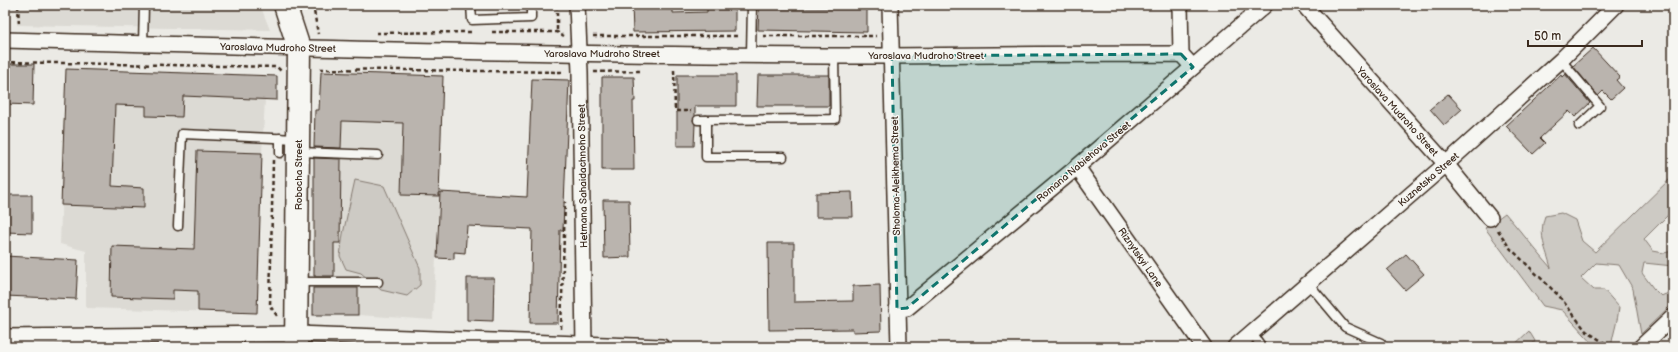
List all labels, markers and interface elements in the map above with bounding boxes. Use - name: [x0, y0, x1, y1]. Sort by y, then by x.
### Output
- scale bar: [1528, 22, 1642, 48]
- text: 50 m: [1534, 29, 1561, 44]
- street label: Yaroslava Mudroho Street: [219, 41, 336, 55]
- street label: Yaroslava Mudroho Street: [543, 48, 660, 60]
- street label: Yaroslava Mudroho Street: [867, 50, 984, 62]
- street label: Yaroslava Mudroho Street: [1353, 64, 1440, 159]
- street label: Hetmana Sahaidachnoho Street: [576, 104, 590, 248]
- street label: Sholoma-Aleikhema Street: [889, 116, 903, 236]
- street label: Romana Nabiehova Street: [1034, 119, 1133, 205]
- street label: Robocha Street: [293, 140, 305, 210]
- street label: Kuznetska Street: [1396, 150, 1461, 209]
- street label: Riznytskyi Lane: [1115, 226, 1165, 290]

